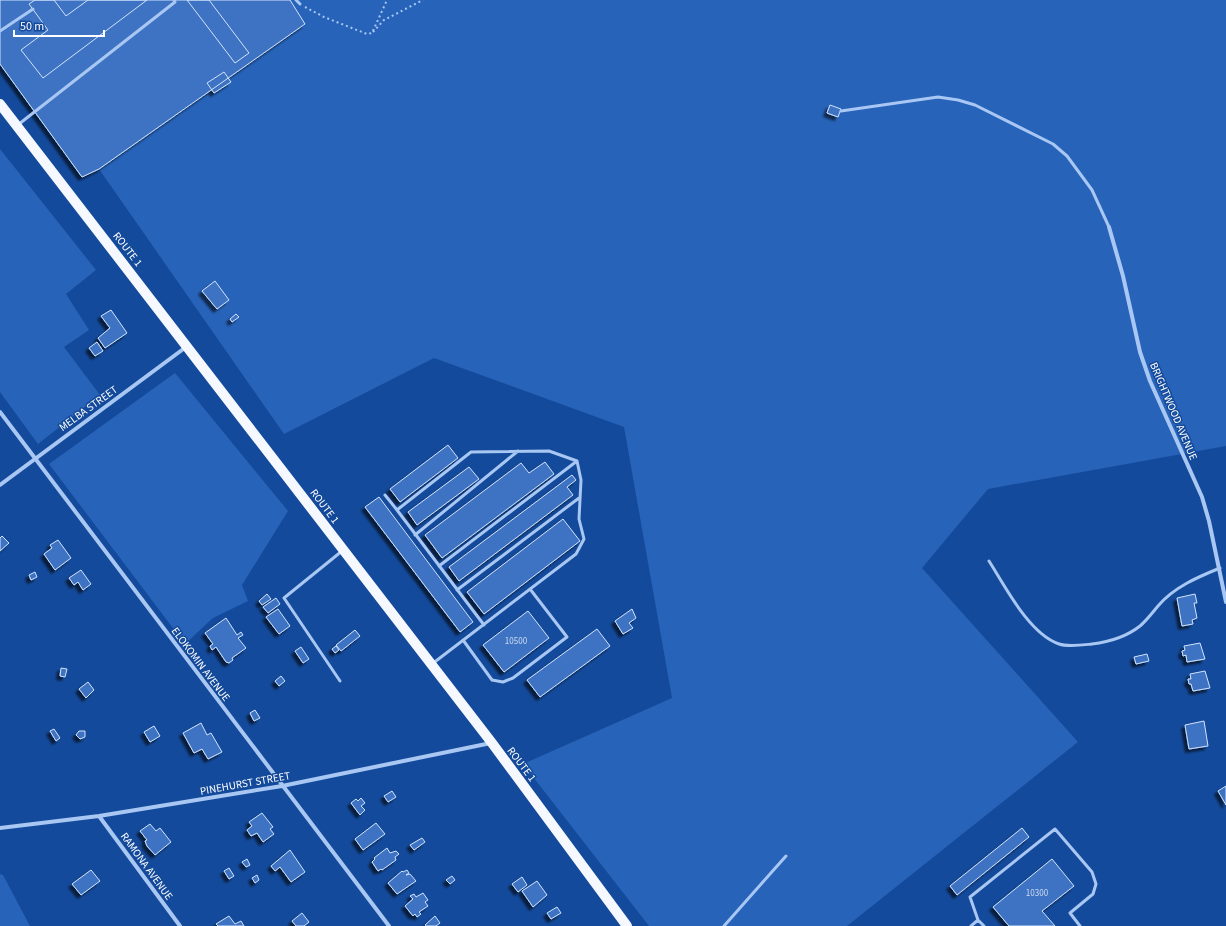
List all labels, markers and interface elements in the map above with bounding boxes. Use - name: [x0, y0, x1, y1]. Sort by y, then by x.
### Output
- scale bar: [14, 12, 104, 38]
- text: 50 m: [20, 18, 44, 35]
- street label: ROUTE 1: [109, 229, 146, 270]
- street label: BRIGHTWOOD AVENUE: [1146, 360, 1201, 463]
- street label: MELBA STREET: [56, 382, 121, 435]
- street label: ROUTE 1: [307, 486, 343, 527]
- street label: ELOKOMIN AVENUE: [168, 624, 234, 705]
- house number: 10500: [505, 635, 528, 648]
- street label: ROUTE 1: [504, 744, 540, 785]
- street label: PINEHURST STREET: [199, 768, 292, 799]
- street label: RAMONA AVENUE: [117, 829, 176, 903]
- house number: 10300: [1026, 887, 1049, 900]

